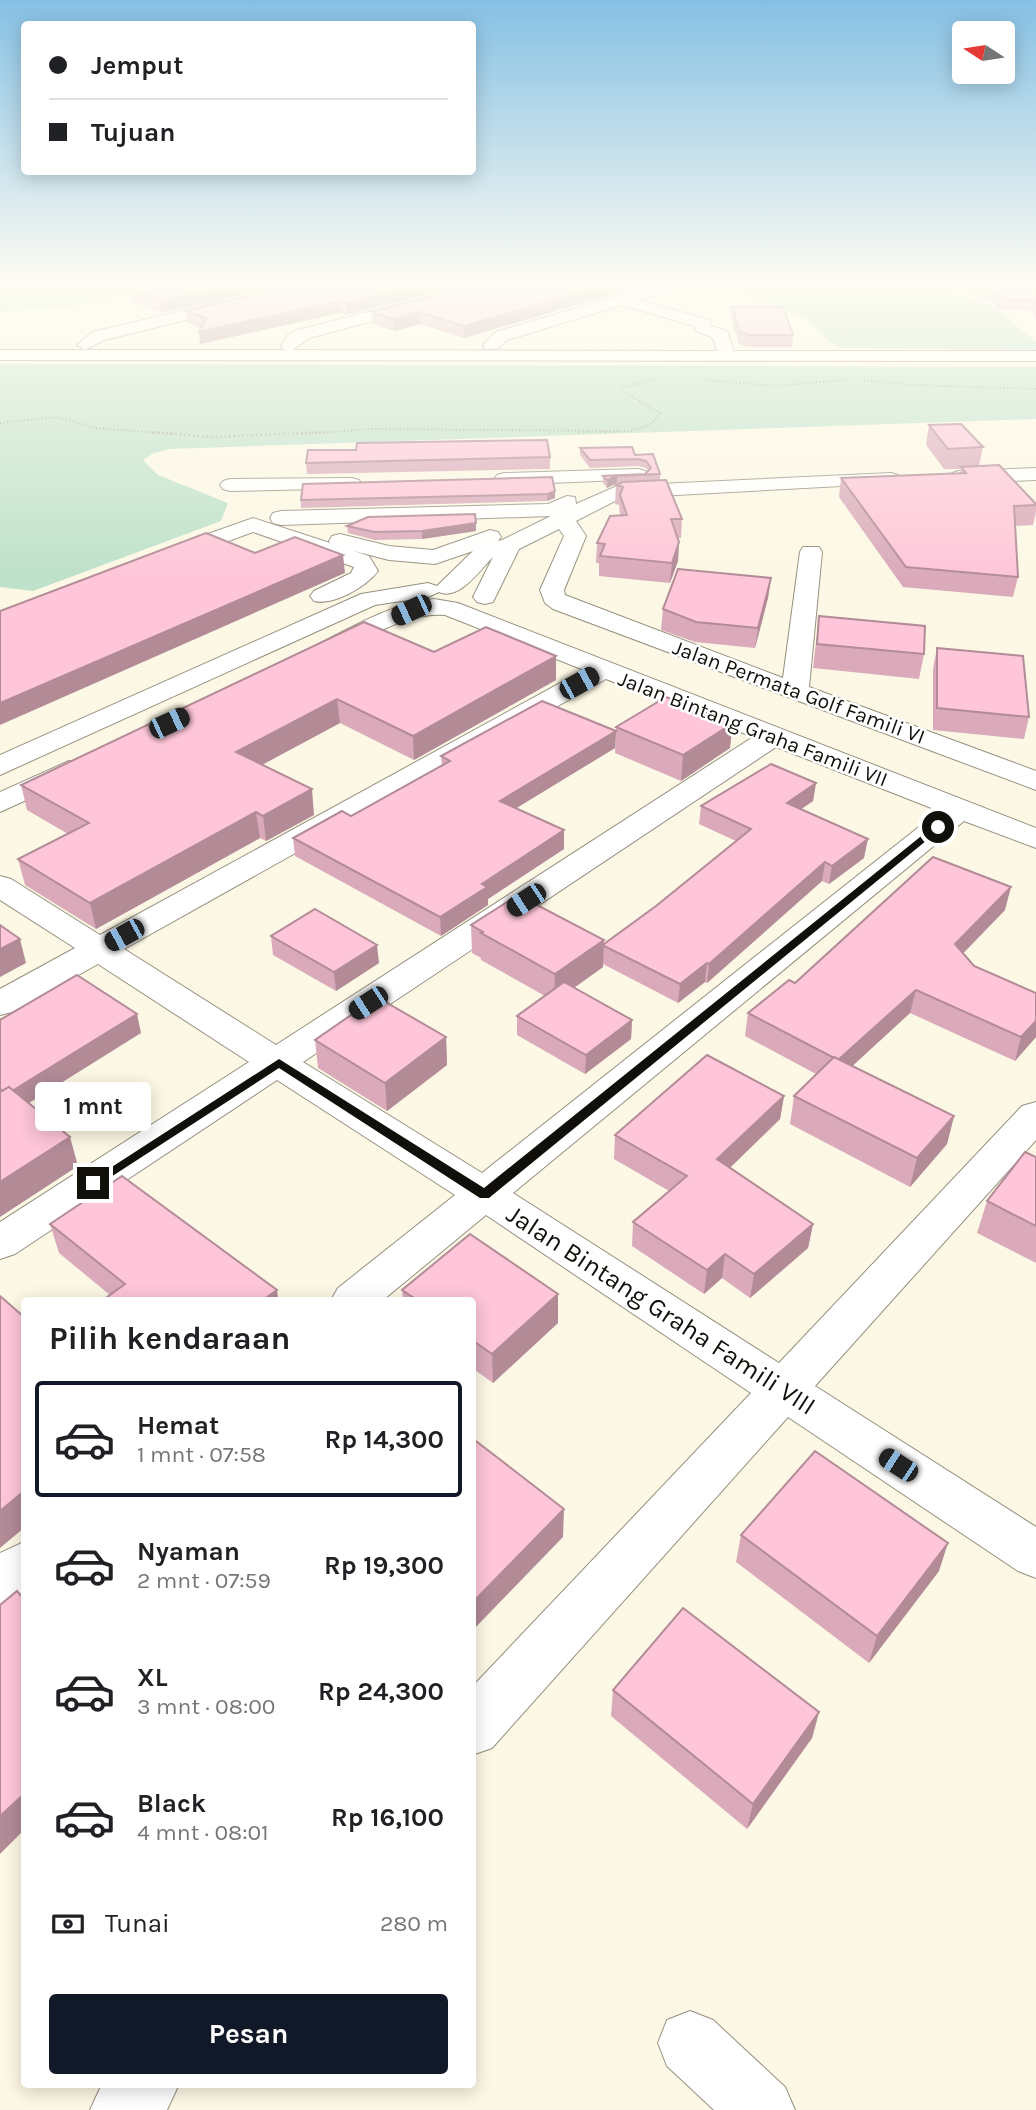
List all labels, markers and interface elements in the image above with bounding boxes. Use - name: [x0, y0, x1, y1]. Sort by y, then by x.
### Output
- north arrow: [952, 21, 1015, 84]
- map controls: [952, 21, 1015, 84]
- text: Jemput: [91, 50, 183, 81]
- text: Tujuan: [91, 117, 175, 148]
- car: [388, 592, 435, 628]
- street label: Jalan Permata Golf Famili VI: [670, 635, 928, 749]
- car: [556, 664, 603, 702]
- street label: Jalan Bintang Graha Famili VII: [615, 666, 891, 792]
- car: [146, 705, 193, 741]
- route start: [922, 811, 954, 843]
- car: [503, 880, 550, 920]
- car: [101, 916, 148, 954]
- car: [345, 983, 392, 1023]
- callout: 1 mnt: [35, 1082, 151, 1130]
- text: 1 mnt: [63, 1093, 123, 1120]
- route end: [77, 1167, 109, 1199]
- street label: Jalan Bintang Graha Famili VIII: [501, 1198, 821, 1422]
- text: Pilih kendaraan: [49, 1320, 290, 1357]
- icon: car: [53, 1408, 116, 1471]
- text: Hemat: [137, 1410, 219, 1441]
- text: Rp 14,300: [324, 1424, 444, 1455]
- text: 1 mnt · 07:58: [137, 1441, 266, 1468]
- car: [875, 1445, 922, 1485]
- icon: car: [53, 1534, 116, 1597]
- text: Nyaman: [137, 1536, 240, 1567]
- text: Rp 19,300: [324, 1550, 444, 1581]
- text: 2 mnt · 07:59: [137, 1567, 271, 1594]
- icon: car: [53, 1660, 116, 1723]
- text: XL: [137, 1662, 168, 1693]
- text: Rp 24,300: [318, 1676, 444, 1707]
- text: 3 mnt · 08:00: [137, 1693, 276, 1720]
- icon: car: [53, 1786, 116, 1849]
- text: Black: [137, 1788, 206, 1819]
- text: Rp 16,100: [331, 1802, 444, 1833]
- text: 4 mnt · 08:01: [137, 1819, 269, 1846]
- icon: cash: [49, 1905, 87, 1943]
- text: Tunai: [105, 1908, 170, 1939]
- text: 280 m: [380, 1910, 448, 1937]
- button: Pesan: [49, 1994, 448, 2074]

